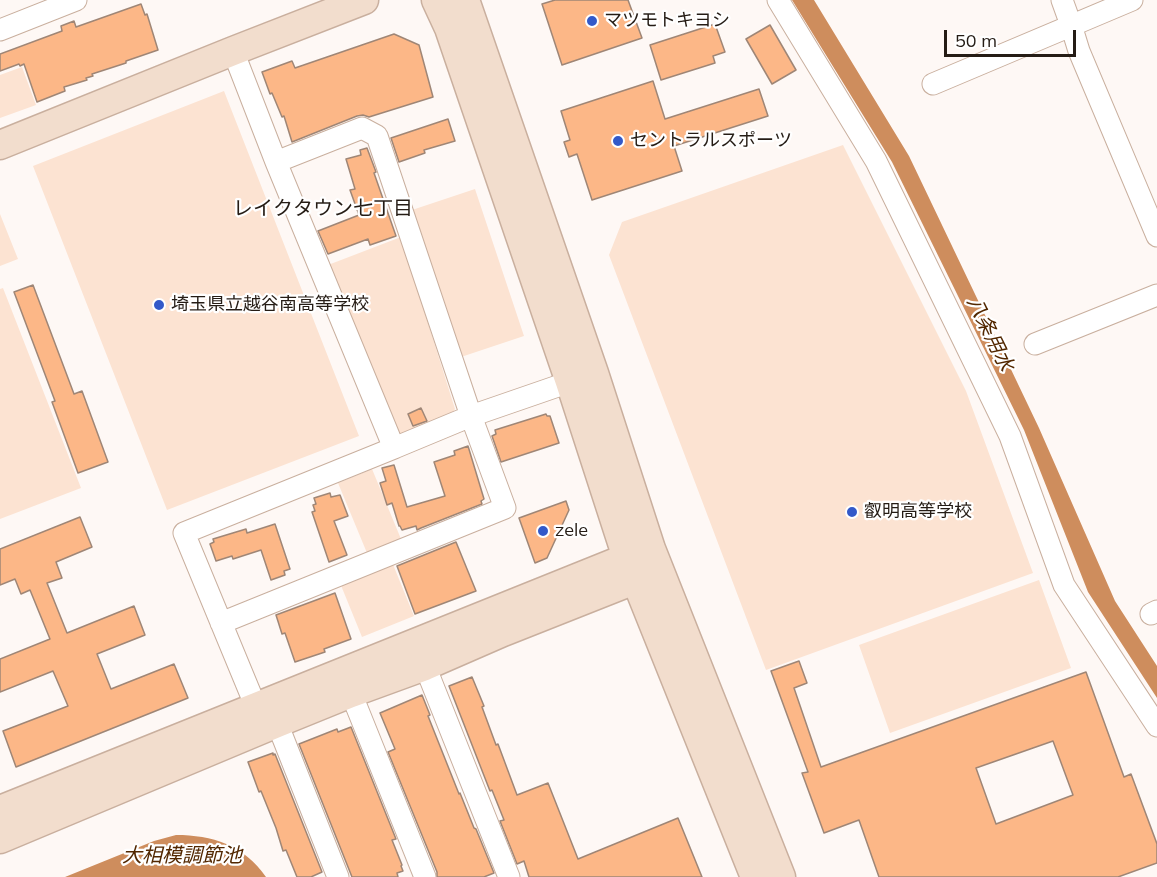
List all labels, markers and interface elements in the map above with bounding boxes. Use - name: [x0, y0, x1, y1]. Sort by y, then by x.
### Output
- place label: マツモトキヨシ: [604, 10, 730, 32]
- marker: マツモトキヨシ: [585, 14, 599, 28]
- scale bar: [947, 18, 1079, 56]
- text: 50 m: [955, 29, 997, 52]
- place label: セントラルスポーツ: [630, 130, 792, 152]
- marker: セントラルスポーツ: [611, 134, 625, 148]
- district label: レイクタウン七丁目: [233, 197, 413, 221]
- water label: 八条用水: [962, 293, 1018, 375]
- place label: 埼玉県立越谷南高等学校: [171, 294, 369, 316]
- marker: 埼玉県立越谷南高等学校: [152, 298, 166, 312]
- place label: 叡明高等学校: [864, 501, 972, 523]
- marker: 叡明高等学校: [845, 505, 859, 519]
- place label: zele: [555, 520, 588, 542]
- marker: zele: [536, 524, 550, 538]
- water label: 大相模調節池: [122, 844, 242, 868]

